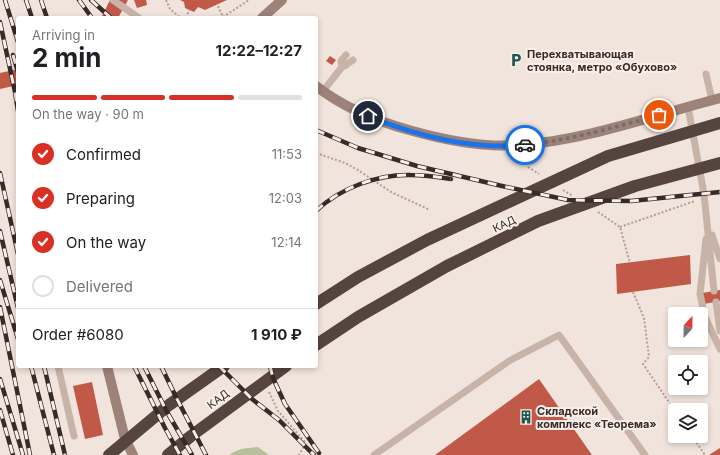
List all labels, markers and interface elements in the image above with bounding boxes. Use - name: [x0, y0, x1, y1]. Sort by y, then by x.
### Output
- text: Arriving in: [32, 27, 95, 43]
- text: 12:22–12:27: [216, 41, 302, 60]
- text: 2 min: [32, 42, 102, 73]
- place label: Перехватывающая стоянка, метро «Обухово»: [527, 47, 677, 74]
- parking icon: Перехватывающая стоянка, метро «Обухово»: [508, 52, 524, 68]
- pin: [642, 98, 676, 132]
- pin: [351, 99, 385, 133]
- icon: bag: [648, 104, 670, 126]
- icon: home: [357, 105, 379, 127]
- text: On the way · 90 m: [32, 106, 144, 122]
- courier: [505, 125, 545, 165]
- icon: car: [514, 134, 536, 156]
- icon: check: [32, 143, 54, 165]
- text: Confirmed: [66, 145, 141, 164]
- text: 11:53: [272, 146, 302, 162]
- icon: check: [32, 187, 54, 209]
- text: Preparing: [66, 189, 135, 208]
- text: 12:03: [269, 190, 302, 206]
- street label: КАД: [490, 212, 518, 236]
- icon: check: [32, 231, 54, 253]
- text: On the way: [66, 233, 146, 252]
- text: 12:14: [271, 234, 302, 250]
- text: Delivered: [66, 277, 133, 296]
- north arrow: [668, 307, 708, 347]
- map controls: [668, 307, 708, 443]
- text: Order #6080: [32, 325, 124, 344]
- text: 1 910 ₽: [251, 325, 302, 344]
- button: locate: [668, 355, 708, 395]
- street label: КАД: [204, 386, 232, 412]
- button: layers: [668, 403, 708, 443]
- place label: Складской комплекс «Теорема»: [537, 404, 657, 431]
- building icon: Складской комплекс «Теорема»: [518, 409, 534, 425]

